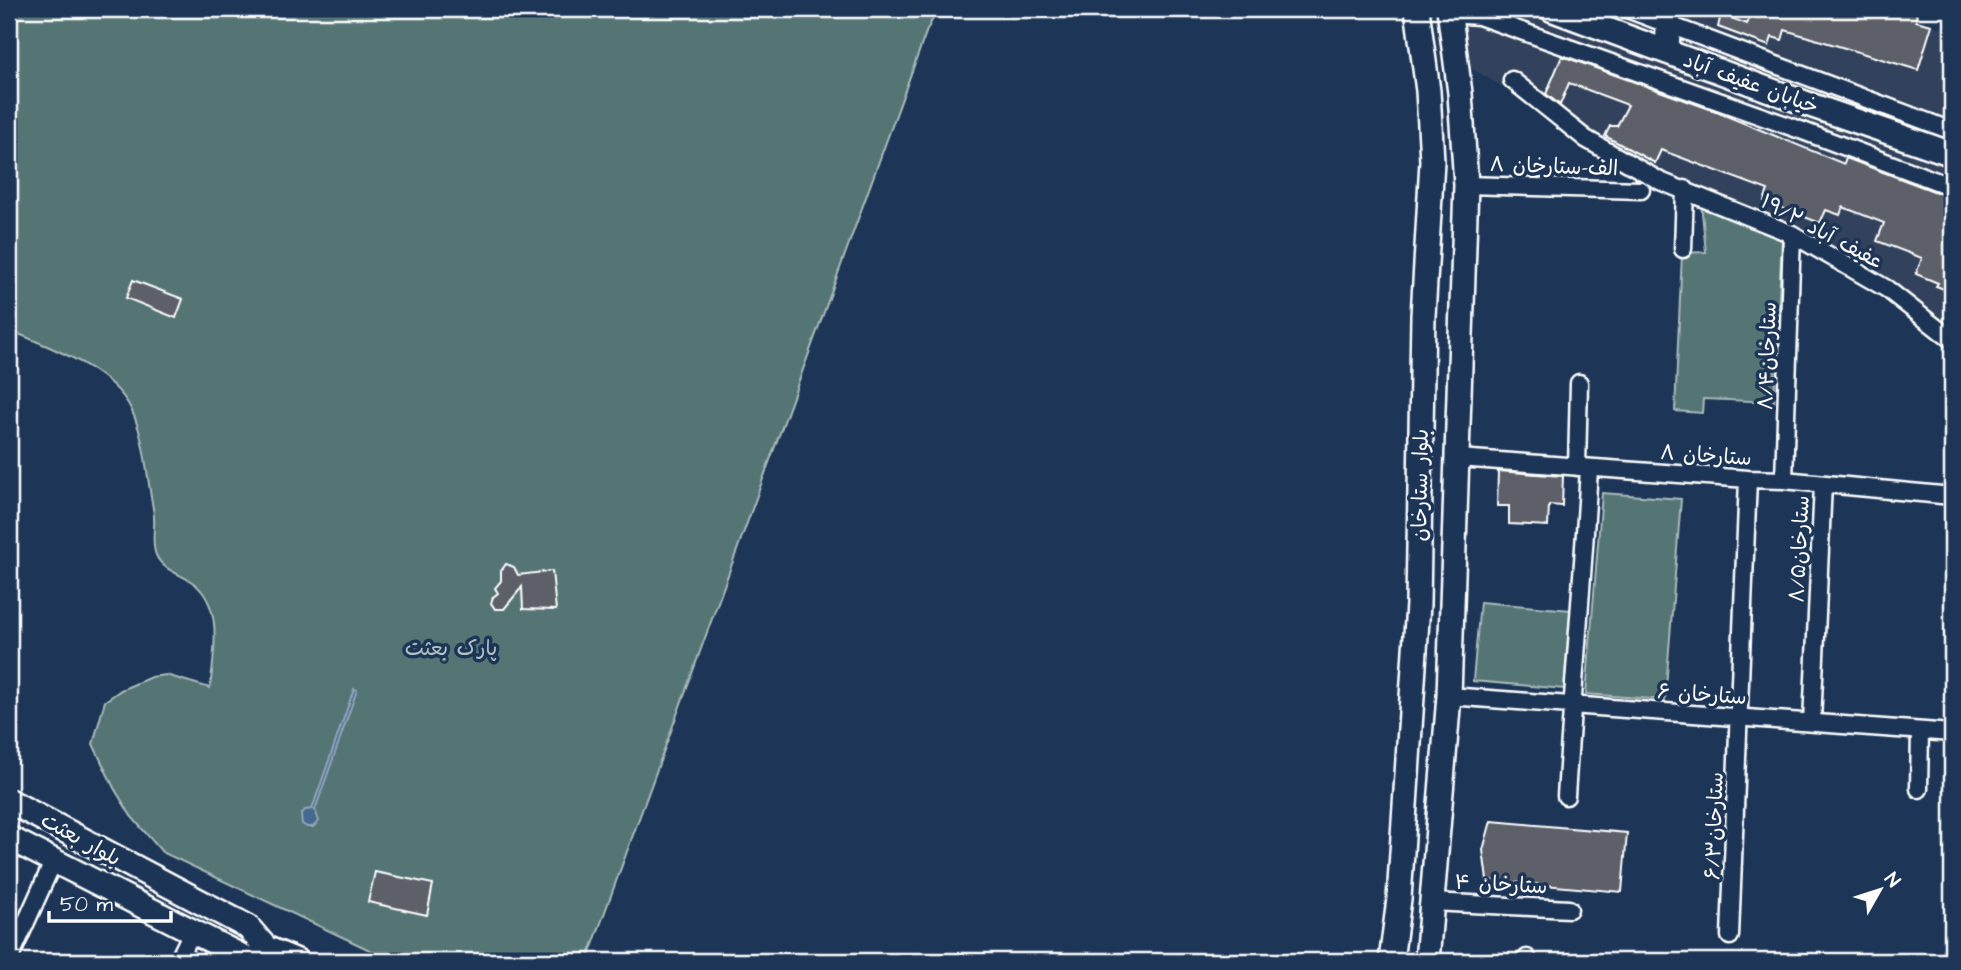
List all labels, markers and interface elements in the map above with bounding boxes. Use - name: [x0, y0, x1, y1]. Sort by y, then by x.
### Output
- street label: خیابان عفیف آباد: [1679, 46, 1822, 121]
- street label: ۸ الف-ستارخان: [1489, 150, 1619, 183]
- street label: عفیف آباد ۱۹/۲: [1756, 187, 1888, 276]
- street label: ستارخان۸/۴: [1751, 301, 1784, 411]
- street label: بلوار ستارخان: [1405, 428, 1436, 542]
- street label: ستارخان ۸: [1659, 438, 1753, 473]
- street label: ستارخان۸/۵: [1782, 495, 1817, 603]
- park label: پارک بعثت: [405, 634, 497, 663]
- street label: ستارخان ۶: [1656, 677, 1748, 712]
- street label: ستارخان۶/۳: [1698, 771, 1731, 881]
- street label: بلوار بعثت: [36, 806, 126, 873]
- north arrow: [1846, 855, 1916, 925]
- text: N: [1878, 867, 1906, 893]
- street label: ۴ ستارخان: [1454, 868, 1548, 901]
- scale bar: [49, 879, 172, 923]
- text: 50 m: [60, 890, 114, 919]

